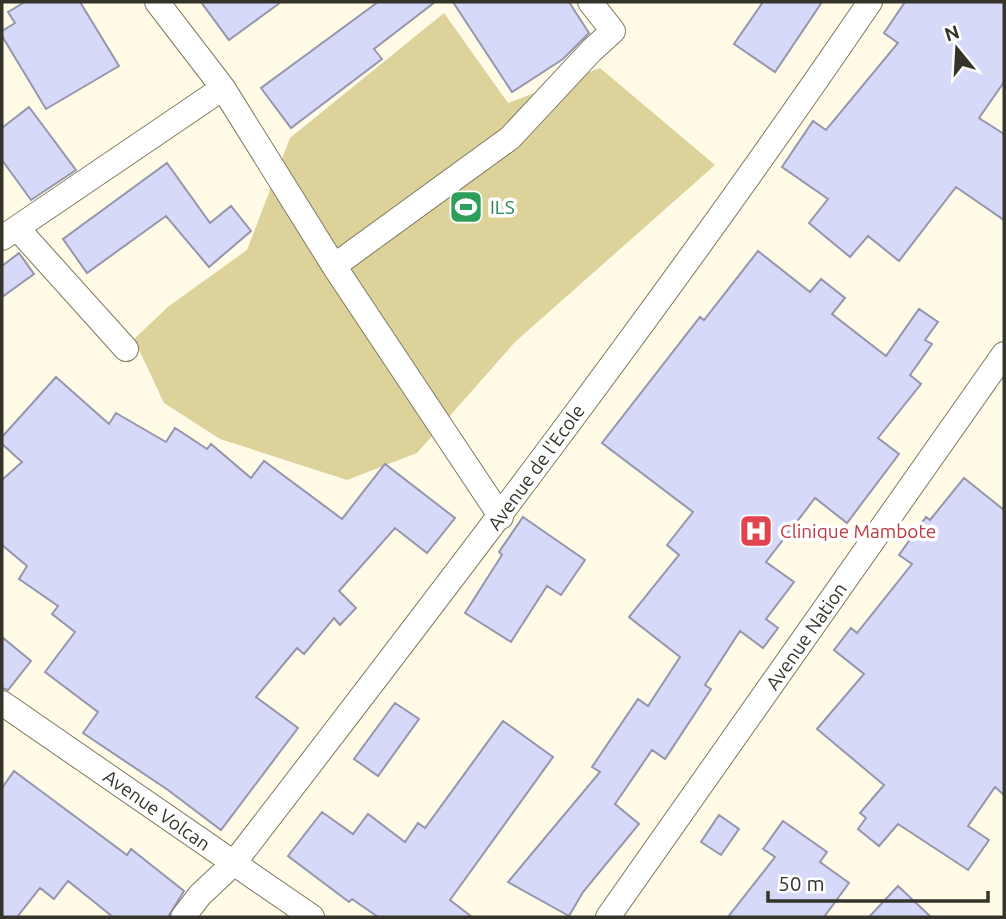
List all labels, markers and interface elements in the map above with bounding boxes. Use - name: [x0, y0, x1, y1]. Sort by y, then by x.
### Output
- north arrow: [922, 14, 992, 84]
- text: N: [942, 20, 962, 45]
- sports icon: ILS: [447, 188, 485, 226]
- place label: ILS: [490, 196, 515, 218]
- street label: Avenue de l'Ecole: [483, 400, 589, 534]
- hospital icon: Clinique Mambote: [737, 512, 775, 550]
- place label: Clinique Mambote: [780, 520, 936, 542]
- street label: Avenue Nation: [761, 578, 851, 694]
- street label: Avenue Volcan: [99, 765, 215, 855]
- scale bar: [768, 860, 988, 904]
- text: 50 m: [778, 871, 825, 895]

